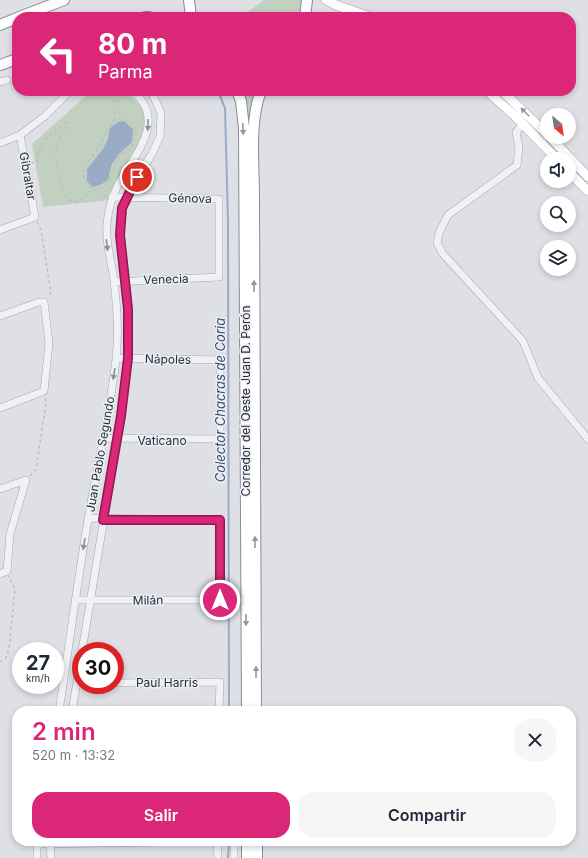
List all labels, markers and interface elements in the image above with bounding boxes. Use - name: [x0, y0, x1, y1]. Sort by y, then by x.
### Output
- text: 80 m: [98, 27, 167, 61]
- icon: left: [32, 28, 84, 80]
- text: Parma: [98, 61, 153, 82]
- one-way arrow: [520, 107, 530, 117]
- north arrow: [540, 108, 576, 144]
- map controls: [540, 108, 576, 276]
- one-way arrow: [144, 119, 151, 131]
- one-way arrow: [240, 123, 247, 135]
- street label: Gibraltar: [16, 151, 40, 202]
- button: sound: [540, 152, 576, 188]
- pin: [120, 160, 154, 194]
- icon: arrive: [126, 166, 148, 188]
- street label: Génova: [168, 190, 212, 206]
- button: search: [540, 196, 576, 232]
- one-way arrow: [104, 239, 110, 251]
- button: layers: [540, 240, 576, 276]
- street label: Venecia: [143, 271, 189, 287]
- one-way arrow: [251, 279, 257, 292]
- street label: Corredor del Oeste Juan D. Perón: [238, 305, 253, 497]
- water label: Colector Chacras de Coria: [212, 318, 228, 482]
- street label: Nápoles: [145, 351, 191, 367]
- one-way arrow: [111, 368, 117, 380]
- street label: Juan Pablo Segundo: [82, 395, 118, 513]
- street label: Vaticano: [137, 433, 187, 448]
- one-way arrow: [252, 535, 258, 548]
- one-way arrow: [81, 537, 87, 550]
- position arrow: [199, 579, 241, 621]
- street label: Milán: [133, 592, 163, 608]
- one-way arrow: [243, 614, 249, 627]
- speed limit sign: 30: [72, 642, 124, 694]
- text: 27: [26, 651, 50, 675]
- one-way arrow: [253, 665, 259, 678]
- text: km/h: [26, 672, 50, 684]
- street label: Paul Harris: [136, 675, 198, 690]
- text: 2 min: [32, 717, 96, 746]
- button: close: [514, 719, 556, 761]
- text: 520 m · 13:32: [32, 747, 115, 763]
- button: Salir: [32, 792, 290, 838]
- button: Compartir: [298, 792, 556, 838]

